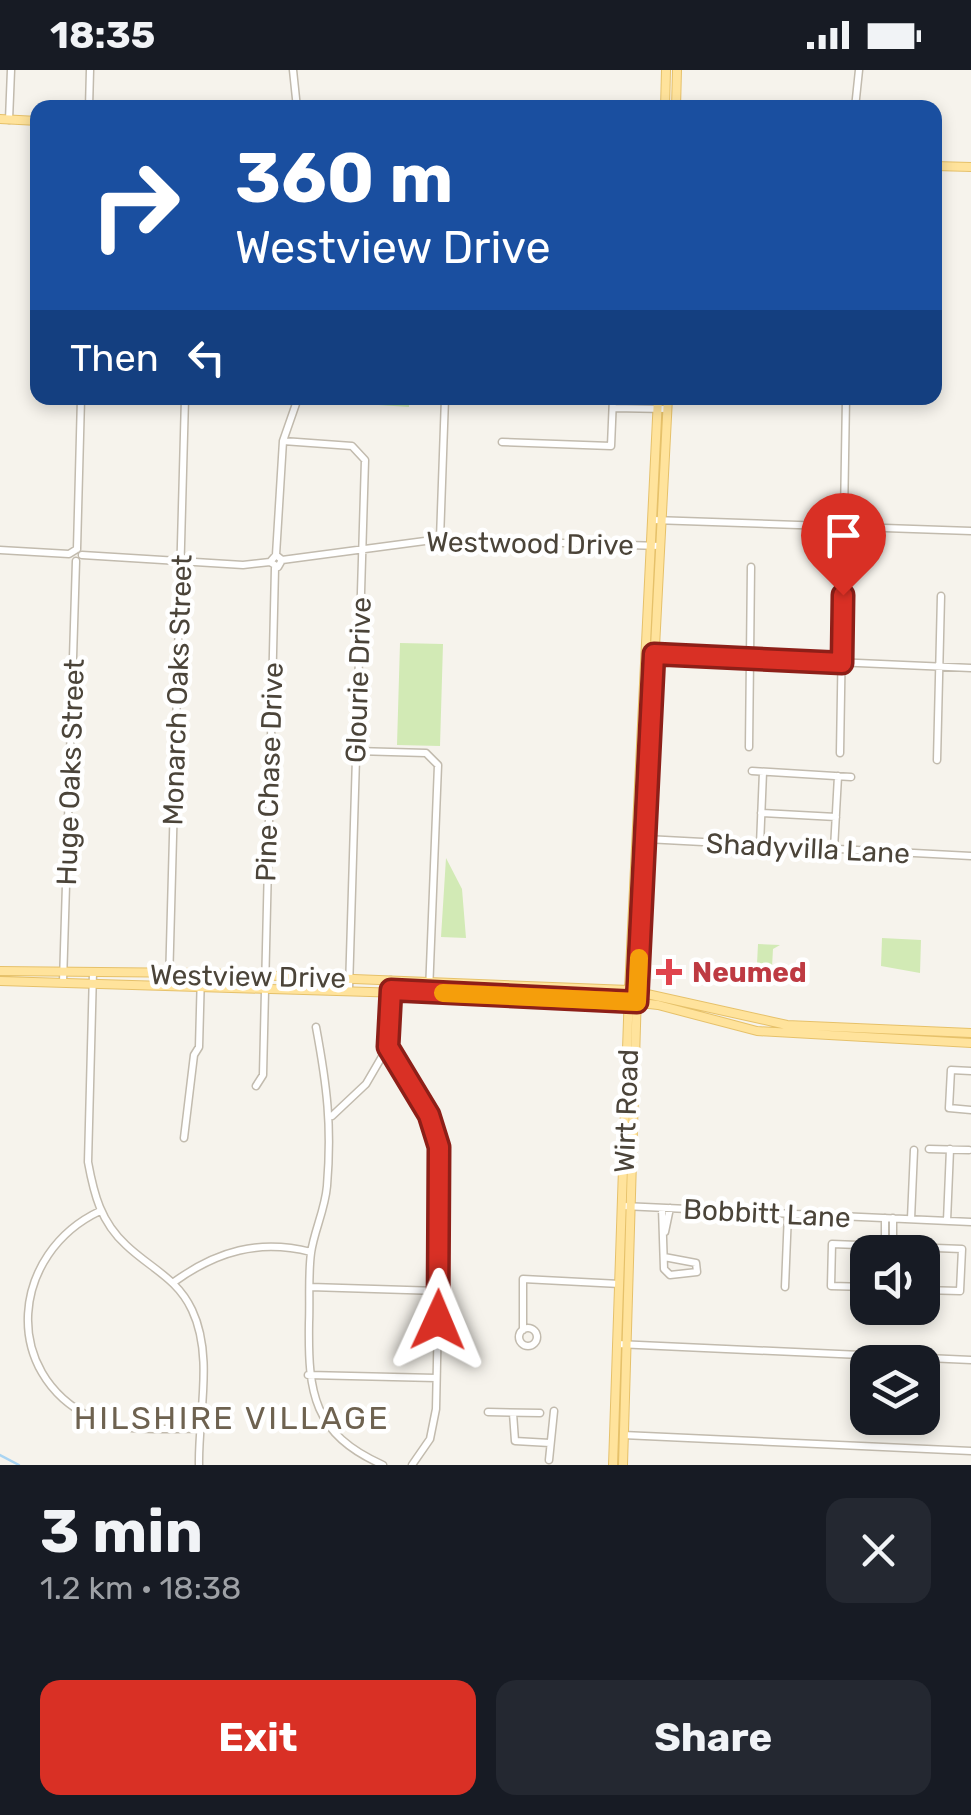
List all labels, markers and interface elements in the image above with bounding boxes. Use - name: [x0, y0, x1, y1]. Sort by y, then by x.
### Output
- text: 18:35: [50, 12, 155, 58]
- text: 360 m: [235, 137, 453, 220]
- icon: right: [70, 140, 200, 270]
- text: Westview Drive: [235, 221, 551, 274]
- icon: left: [179, 330, 234, 385]
- text: Then: [70, 335, 159, 381]
- pin: [801, 493, 886, 596]
- icon: arrive: [816, 508, 871, 563]
- street label: Westwood Drive: [426, 525, 634, 562]
- street label: Monarch Oaks Street: [156, 554, 199, 826]
- street label: Glourie Drive: [339, 596, 378, 764]
- street label: Huge Oaks Street: [50, 658, 91, 886]
- street label: Pine Chase Drive: [249, 662, 290, 882]
- street label: Shadyvilla Lane: [705, 827, 911, 870]
- place label: Neumed: [692, 956, 807, 989]
- street label: Westview Drive: [150, 958, 346, 995]
- marker: Neumed: [656, 959, 682, 985]
- street label: Wirt Road: [608, 1048, 645, 1174]
- street label: Bobbitt Lane: [682, 1193, 851, 1234]
- map controls: [850, 1235, 940, 1435]
- button: sound: [850, 1235, 940, 1325]
- position arrow: [386, 1268, 490, 1372]
- button: layers: [850, 1345, 940, 1435]
- district label: HILSHIRE VILLAGE: [74, 1399, 390, 1437]
- text: 3 min: [40, 1496, 203, 1567]
- button: close: [826, 1498, 931, 1603]
- text: 1.2 km · 18:38: [40, 1569, 241, 1607]
- button: Exit: [40, 1680, 476, 1795]
- button: Share: [496, 1680, 931, 1795]

